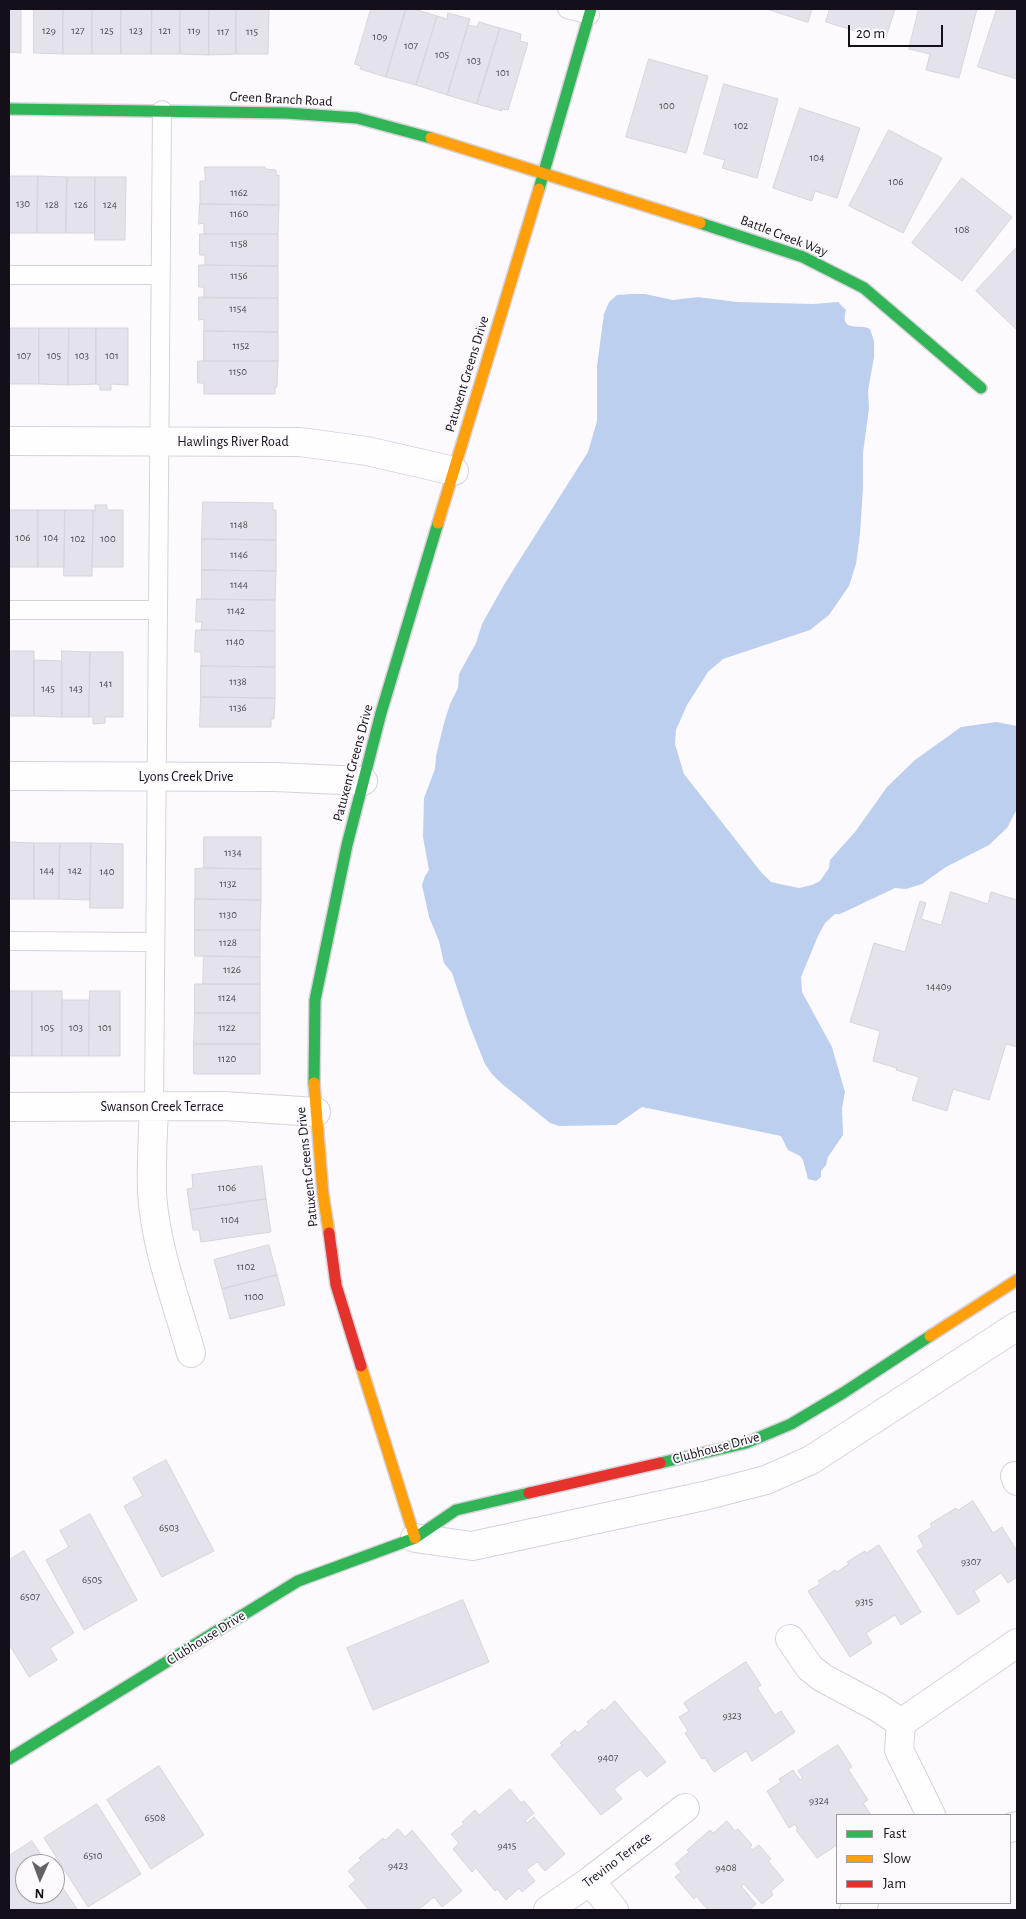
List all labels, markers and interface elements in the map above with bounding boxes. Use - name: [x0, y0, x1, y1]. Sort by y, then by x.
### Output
- scale bar: [851, 15, 946, 47]
- house number: 129: [42, 24, 56, 38]
- house number: 127: [71, 24, 85, 38]
- house number: 125: [100, 24, 114, 38]
- house number: 123: [129, 24, 143, 38]
- house number: 121: [159, 24, 171, 38]
- house number: 119: [188, 24, 200, 38]
- house number: 117: [217, 25, 229, 39]
- house number: 115: [246, 25, 258, 39]
- text: 20 m: [856, 26, 885, 41]
- house number: 109: [373, 30, 387, 44]
- house number: 107: [404, 39, 418, 53]
- house number: 105: [435, 48, 449, 62]
- house number: 103: [467, 54, 481, 68]
- house number: 101: [496, 66, 510, 80]
- street label: Green Branch Road: [229, 88, 333, 110]
- house number: 100: [659, 99, 675, 113]
- house number: 102: [734, 119, 748, 133]
- house number: 104: [810, 151, 824, 165]
- house number: 106: [889, 175, 903, 189]
- house number: 1162: [230, 186, 248, 200]
- house number: 130: [16, 197, 30, 211]
- house number: 128: [45, 198, 59, 212]
- house number: 126: [74, 198, 88, 212]
- house number: 124: [103, 198, 117, 212]
- house number: 1160: [230, 207, 248, 221]
- street label: Battle Creek Way: [738, 212, 830, 260]
- house number: 108: [955, 223, 969, 237]
- house number: 1158: [230, 237, 248, 251]
- house number: 1156: [230, 269, 248, 283]
- house number: 1154: [229, 302, 247, 316]
- street label: Patuxent Greens Drive: [441, 314, 493, 434]
- house number: 1152: [232, 339, 250, 353]
- house number: 107: [17, 349, 31, 363]
- house number: 105: [47, 349, 61, 363]
- house number: 103: [75, 349, 89, 363]
- house number: 101: [105, 349, 119, 363]
- house number: 1150: [229, 365, 247, 379]
- street label: Hawlings River Road: [177, 434, 289, 450]
- house number: 1148: [230, 518, 248, 532]
- house number: 106: [16, 531, 30, 545]
- house number: 104: [44, 531, 58, 545]
- house number: 102: [71, 532, 85, 546]
- house number: 100: [100, 532, 116, 546]
- house number: 1146: [230, 548, 248, 562]
- house number: 1144: [230, 578, 248, 592]
- house number: 1142: [227, 604, 245, 618]
- house number: 1140: [226, 635, 244, 649]
- house number: 1138: [229, 675, 247, 689]
- house number: 141: [100, 677, 112, 691]
- house number: 145: [41, 682, 55, 696]
- house number: 143: [69, 682, 83, 696]
- house number: 1136: [229, 701, 247, 715]
- street label: Patuxent Greens Drive: [329, 703, 377, 823]
- street label: Lyons Creek Drive: [139, 769, 233, 785]
- house number: 1134: [224, 846, 242, 860]
- house number: 144: [40, 864, 54, 878]
- house number: 142: [68, 864, 82, 878]
- house number: 140: [100, 865, 114, 879]
- house number: 1132: [219, 877, 237, 891]
- house number: 1130: [219, 908, 237, 922]
- house number: 1128: [219, 936, 237, 950]
- house number: 1126: [223, 963, 241, 977]
- house number: 14409: [926, 980, 952, 994]
- house number: 1124: [218, 991, 236, 1005]
- house number: 105: [40, 1021, 54, 1035]
- house number: 103: [69, 1021, 83, 1035]
- house number: 101: [98, 1021, 112, 1035]
- house number: 1122: [218, 1021, 236, 1035]
- house number: 1120: [218, 1052, 236, 1066]
- street label: Swanson Creek Terrace: [100, 1099, 224, 1115]
- street label: Patuxent Greens Drive: [292, 1106, 322, 1228]
- house number: 1106: [218, 1181, 236, 1195]
- house number: 1104: [221, 1213, 239, 1227]
- house number: 1102: [237, 1260, 255, 1274]
- house number: 1100: [244, 1290, 264, 1304]
- street label: Clubhouse Drive: [671, 1428, 761, 1468]
- house number: 6503: [159, 1521, 179, 1535]
- house number: 9307: [961, 1555, 981, 1569]
- house number: 6505: [82, 1573, 102, 1587]
- house number: 6507: [20, 1590, 40, 1604]
- house number: 9315: [855, 1595, 873, 1609]
- street label: Clubhouse Drive: [164, 1607, 248, 1669]
- house number: 9323: [722, 1709, 742, 1723]
- house number: 9407: [598, 1751, 618, 1765]
- house number: 9324: [809, 1794, 829, 1808]
- house number: 6508: [145, 1811, 165, 1825]
- legend: [836, 1814, 1011, 1904]
- text: Fast: [883, 1826, 906, 1841]
- street label: Trevino Terrace: [579, 1829, 655, 1891]
- house number: 9415: [498, 1839, 516, 1853]
- house number: 6510: [83, 1849, 103, 1863]
- text: Slow: [883, 1851, 911, 1866]
- north arrow: [15, 1854, 65, 1904]
- house number: 9423: [388, 1859, 408, 1873]
- house number: 9408: [715, 1861, 737, 1875]
- text: Jam: [883, 1876, 906, 1891]
- text: N: [34, 1886, 45, 1900]

